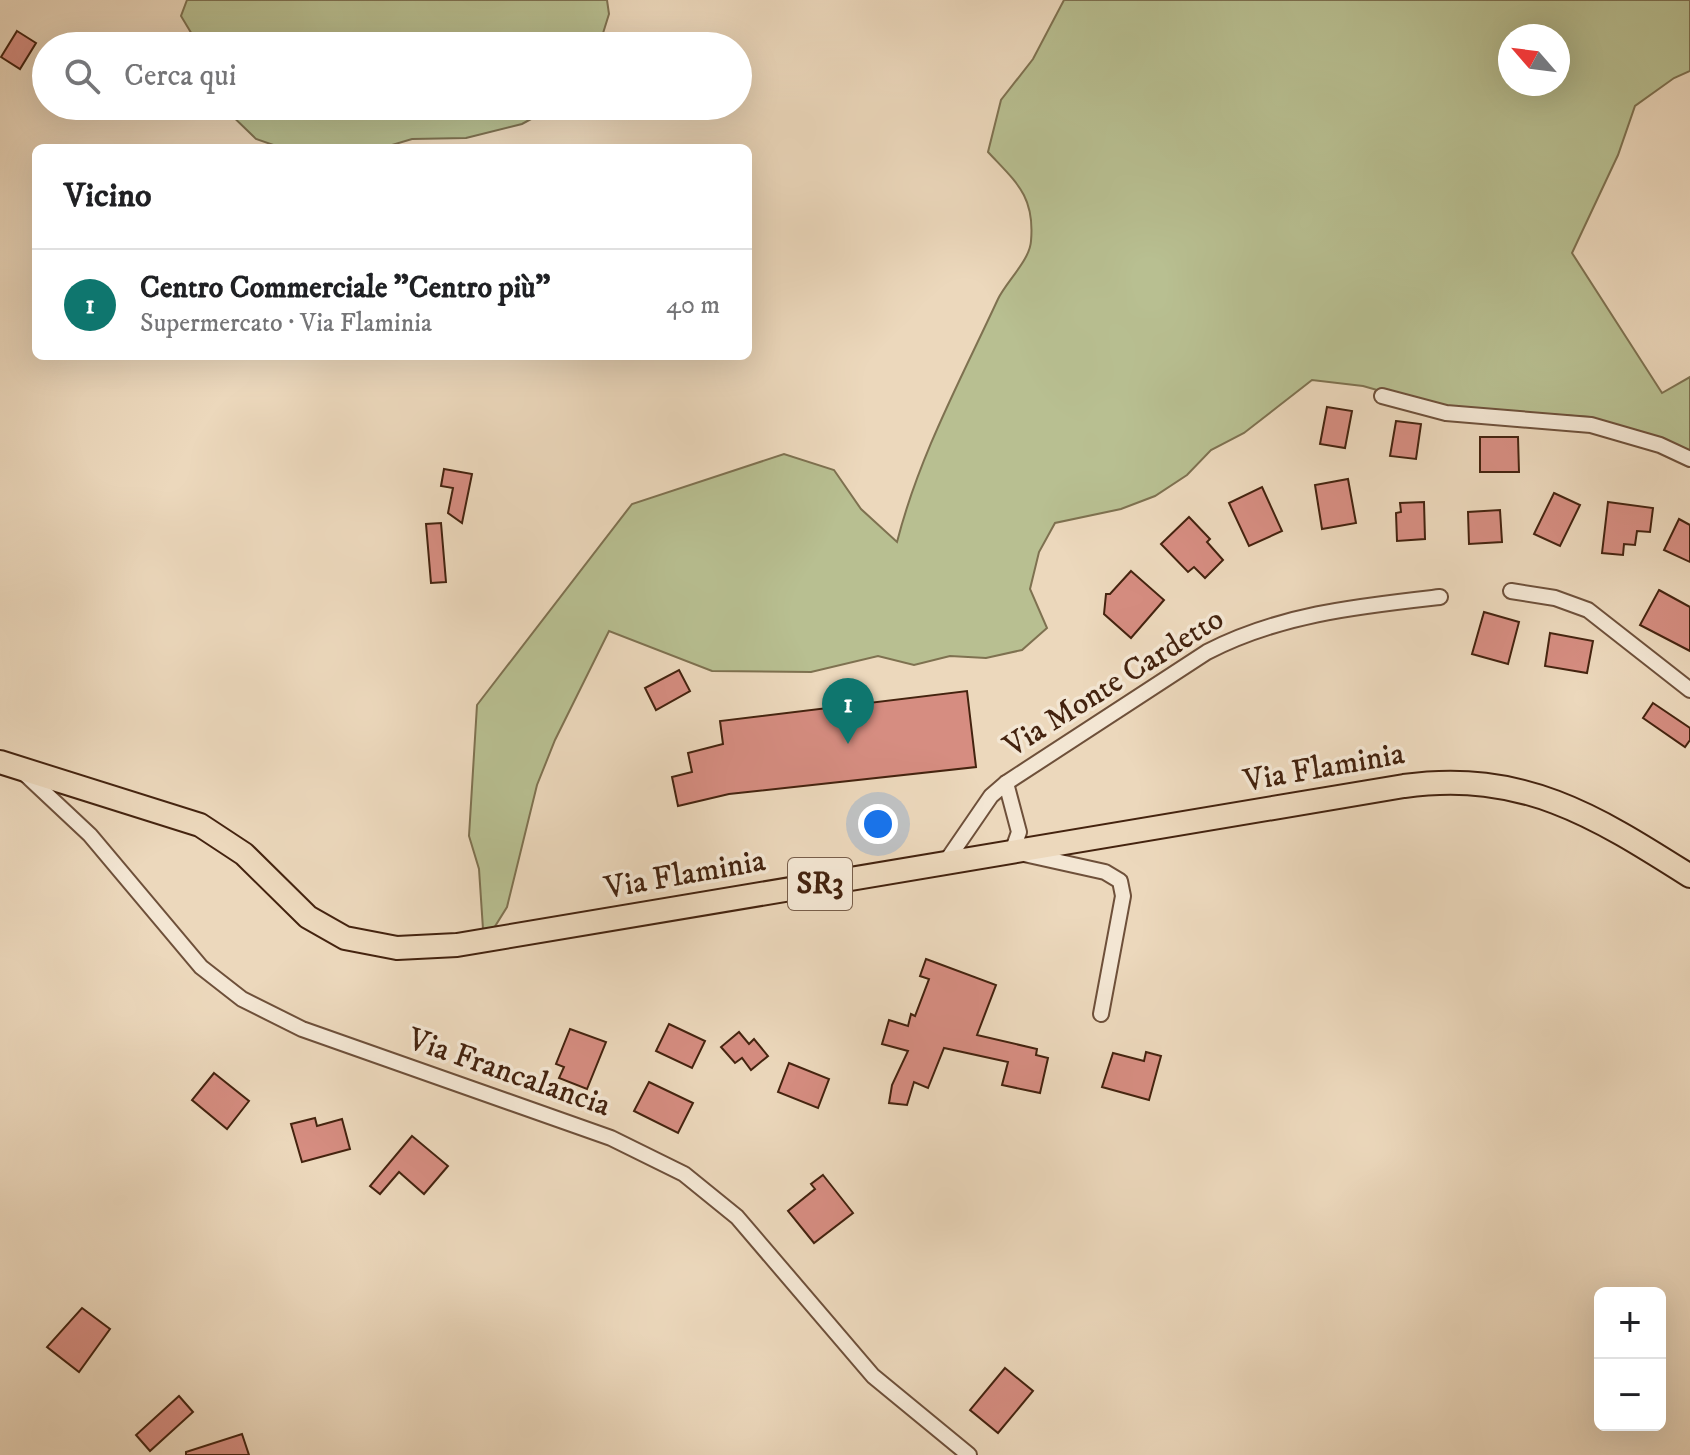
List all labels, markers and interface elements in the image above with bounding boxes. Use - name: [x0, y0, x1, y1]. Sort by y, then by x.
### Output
- north arrow: [1498, 24, 1570, 96]
- search box: [32, 32, 752, 120]
- icon: search: [60, 54, 104, 98]
- text: Cerca qui: [124, 58, 237, 95]
- text: Vicino: [64, 175, 152, 217]
- text: Centro Commerciale "Centro più": [140, 270, 551, 307]
- text: 1: [85, 289, 95, 322]
- text: 40 m: [666, 289, 720, 322]
- text: Supermercato · Via Flaminia: [140, 307, 432, 340]
- street label: Via Monte Cardetto: [996, 599, 1231, 767]
- pin: 1: [822, 678, 874, 744]
- street label: Via Flaminia: [1240, 734, 1408, 802]
- your location: [858, 804, 898, 844]
- street label: Via Flaminia: [601, 841, 769, 909]
- road number: SR3: [788, 858, 852, 910]
- street label: Via Francalancia: [401, 1019, 616, 1127]
- map controls: [1594, 1287, 1666, 1431]
- button: +: [1594, 1287, 1666, 1359]
- button: −: [1594, 1359, 1666, 1431]

